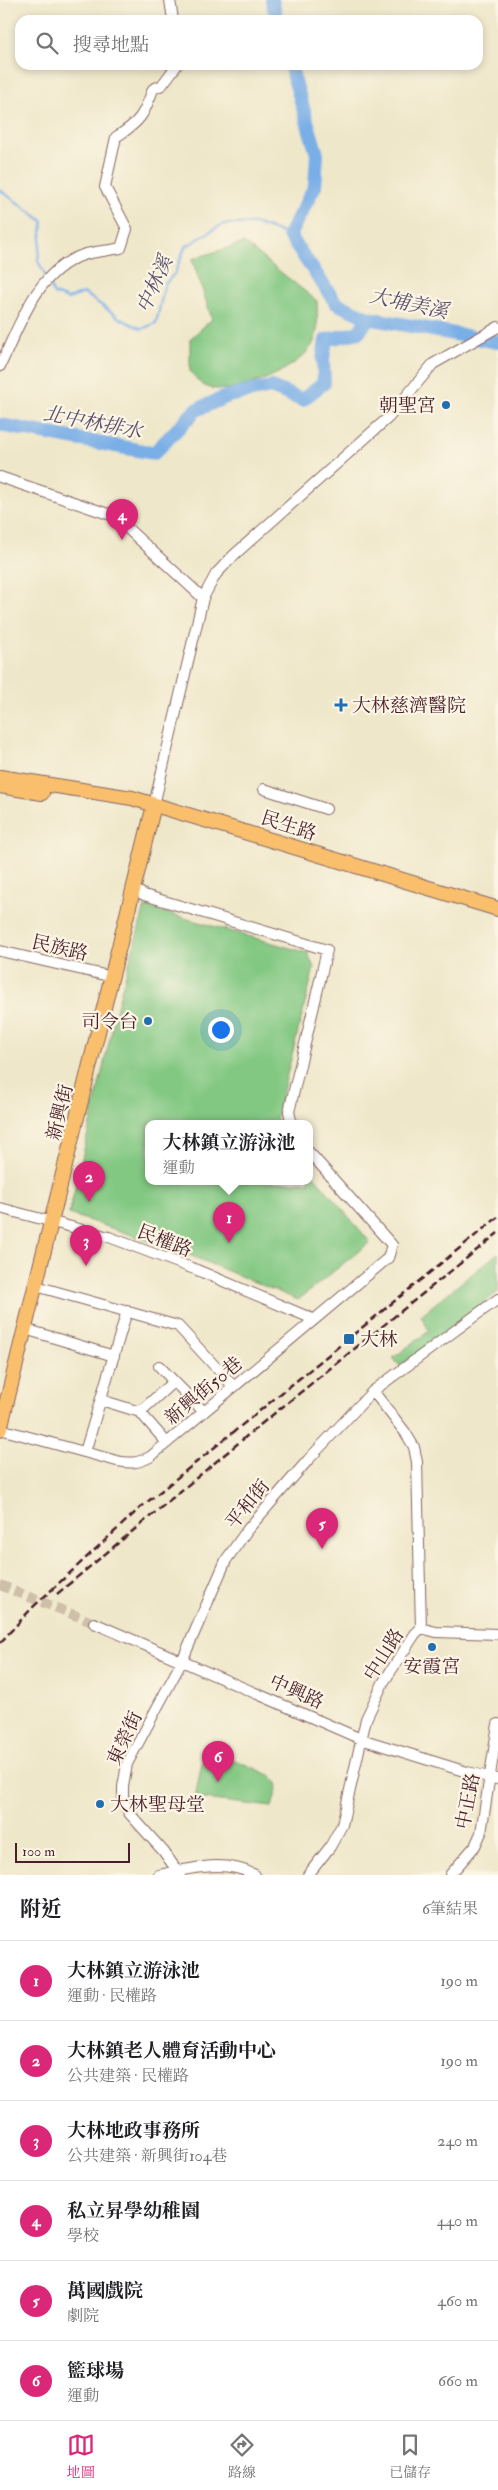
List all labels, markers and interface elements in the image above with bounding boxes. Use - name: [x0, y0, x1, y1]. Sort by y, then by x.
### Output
- search box: [15, 15, 483, 70]
- icon: search: [33, 29, 61, 57]
- text: 搜尋地點: [73, 33, 149, 57]
- water label: 中林溪: [131, 250, 179, 317]
- water label: 大埔美溪: [367, 283, 453, 324]
- place label: 朝聖宮: [379, 394, 436, 418]
- marker: 朝聖宮: [440, 399, 452, 411]
- water label: 北中林排水: [41, 401, 146, 445]
- pin: 4: [106, 499, 138, 540]
- place label: 大林慈濟醫院: [352, 694, 466, 718]
- marker: 大林慈濟醫院: [334, 698, 348, 712]
- street label: 民生路: [258, 806, 320, 846]
- street label: 民族路: [29, 930, 90, 966]
- place label: 司令台: [81, 1010, 138, 1034]
- marker: 司令台: [142, 1015, 154, 1027]
- your location: [208, 1017, 234, 1043]
- street label: 新興街: [41, 1082, 79, 1143]
- popup: [145, 1120, 313, 1185]
- text: 大林鎮立游泳池: [162, 1131, 296, 1155]
- text: 運動: [162, 1158, 195, 1178]
- pin: 2: [73, 1161, 105, 1202]
- pin: 1: [213, 1202, 245, 1243]
- street label: 民權路: [134, 1220, 196, 1262]
- pin: 3: [70, 1225, 102, 1266]
- place label: 大林: [360, 1328, 398, 1352]
- marker: 大林: [342, 1332, 356, 1346]
- street label: 新興街50巷: [160, 1351, 247, 1430]
- street label: 平和街: [221, 1475, 275, 1534]
- pin: 5: [306, 1508, 338, 1549]
- street label: 中山路: [359, 1624, 409, 1685]
- marker: 安霞宮: [426, 1641, 438, 1653]
- place label: 安霞宮: [403, 1655, 461, 1679]
- street label: 中興路: [266, 1669, 328, 1714]
- street label: 東榮街: [102, 1708, 148, 1769]
- pin: 6: [202, 1741, 234, 1782]
- street label: 中正路: [451, 1771, 485, 1831]
- place label: 大林聖母堂: [110, 1793, 205, 1817]
- marker: 大林聖母堂: [94, 1798, 106, 1810]
- scale bar: [15, 1840, 130, 1863]
- text: 100 m: [22, 1843, 55, 1860]
- text: 附近: [20, 1896, 62, 1923]
- text: 6筆結果: [422, 1899, 478, 1919]
- text: 大林鎮立游泳池: [67, 1959, 200, 1983]
- text: 1: [33, 1971, 39, 1991]
- text: 190 m: [440, 1971, 478, 1991]
- text: 運動 · 民權路: [67, 1986, 157, 2006]
- text: 大林鎮老人體育活動中心: [67, 2039, 276, 2063]
- text: 2: [32, 2051, 40, 2071]
- text: 190 m: [440, 2051, 478, 2071]
- text: 公共建築 · 民權路: [67, 2066, 189, 2086]
- text: 大林地政事務所: [67, 2119, 200, 2143]
- text: 3: [33, 2131, 39, 2151]
- text: 240 m: [437, 2131, 478, 2151]
- text: 公共建築 · 新興街104巷: [67, 2146, 227, 2166]
- text: 私立昇學幼稚園: [67, 2199, 200, 2223]
- text: 4: [32, 2211, 40, 2231]
- text: 440 m: [437, 2211, 478, 2231]
- text: 學校: [67, 2226, 99, 2246]
- text: 萬國戲院: [67, 2279, 143, 2303]
- text: 5: [32, 2291, 40, 2311]
- text: 460 m: [437, 2291, 478, 2311]
- text: 劇院: [67, 2306, 99, 2326]
- text: 籃球場: [67, 2359, 124, 2383]
- text: 6: [32, 2371, 40, 2391]
- text: 660 m: [438, 2371, 478, 2391]
- text: 運動: [67, 2386, 99, 2406]
- tab: 地圖: [67, 2431, 95, 2481]
- tab: 路線: [228, 2431, 256, 2481]
- tab: 已儲存: [389, 2431, 431, 2481]

